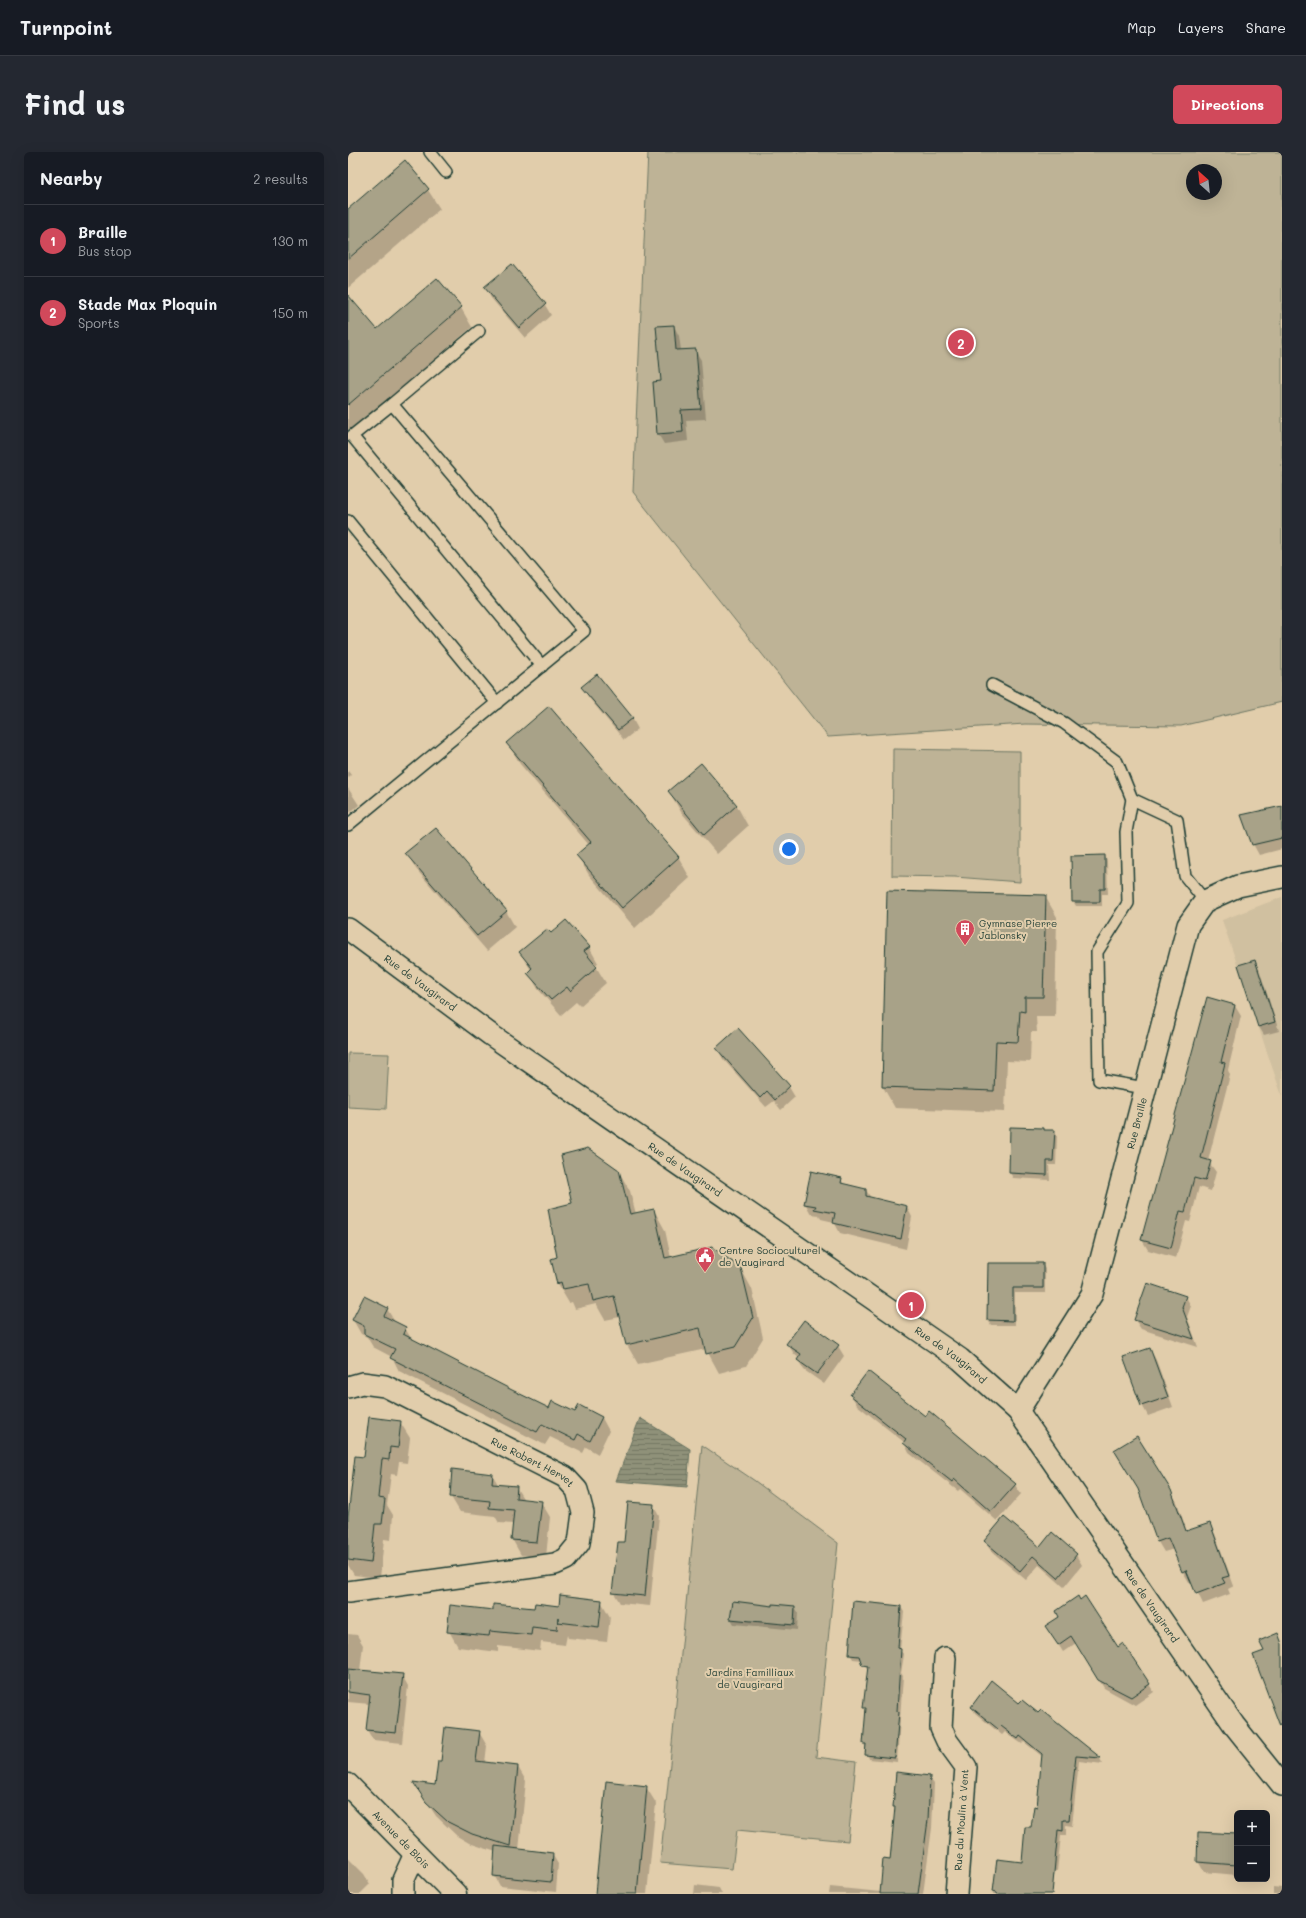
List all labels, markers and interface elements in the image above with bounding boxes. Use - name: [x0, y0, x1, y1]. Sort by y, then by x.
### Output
- text: Turnpoint: [20, 15, 112, 40]
- text: Map: [1127, 18, 1156, 37]
- text: Layers: [1178, 18, 1224, 37]
- text: Share: [1246, 18, 1286, 37]
- button: Directions: [1173, 85, 1282, 124]
- text: Find us: [24, 86, 125, 122]
- north arrow: [1186, 164, 1222, 200]
- text: Nearby: [40, 167, 102, 189]
- text: 2 results: [253, 170, 308, 187]
- text: Braille: [78, 222, 127, 242]
- text: 1: [50, 232, 56, 249]
- text: 130 m: [272, 232, 308, 249]
- text: Bus stop: [78, 242, 131, 259]
- text: Stade Max Ploquin: [78, 294, 217, 314]
- text: 2: [49, 304, 57, 321]
- text: 150 m: [272, 304, 308, 321]
- text: Sports: [78, 314, 120, 331]
- pin: 2: [948, 328, 974, 358]
- your location: [779, 839, 799, 859]
- place label: Gymnase Pierre Jablonsky: [979, 916, 1057, 942]
- building icon: Gymnase Pierre Jablonsky: [954, 918, 976, 946]
- street label: Rue de Vaugirard: [381, 951, 459, 1014]
- street label: Rue Braille: [1123, 1096, 1150, 1151]
- street label: Rue de Vaugirard: [646, 1139, 725, 1200]
- place label: Centre Socioculturel de Vaugirard: [719, 1243, 821, 1269]
- public building icon: Centre Socioculturel de Vaugirard: [694, 1245, 716, 1273]
- pin: 1: [898, 1290, 924, 1320]
- street label: Rue de Vaugirard: [912, 1323, 989, 1386]
- street label: Rue Robert Hervet: [489, 1434, 578, 1490]
- street label: Rue de Vaugirard: [1121, 1566, 1182, 1645]
- park label: Jardins Familliaux de Vaugirard: [706, 1665, 794, 1691]
- street label: Rue du Moulin à Vent: [950, 1769, 972, 1871]
- street label: Avenue de Blois: [370, 1807, 433, 1871]
- map controls: [1234, 1810, 1270, 1882]
- button: +: [1234, 1810, 1270, 1846]
- button: −: [1234, 1846, 1270, 1882]

